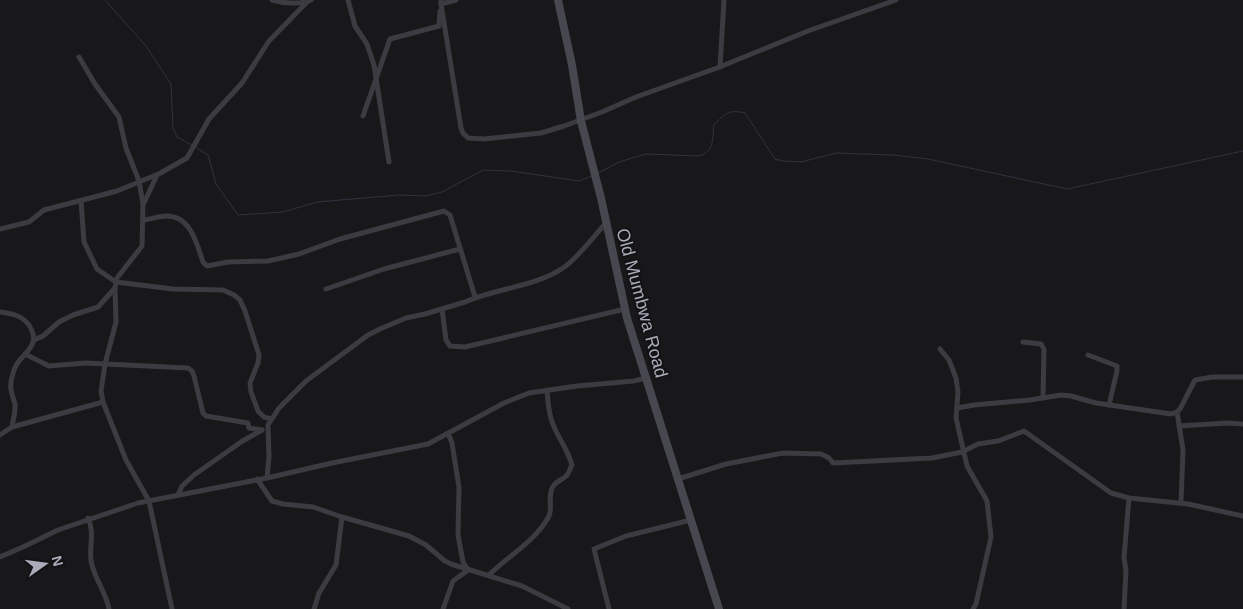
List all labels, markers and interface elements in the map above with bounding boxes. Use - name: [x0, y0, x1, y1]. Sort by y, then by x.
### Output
- street label: Old Mumbwa Road: [612, 226, 672, 380]
- north arrow: [20, 539, 70, 589]
- text: N: [49, 554, 67, 568]

